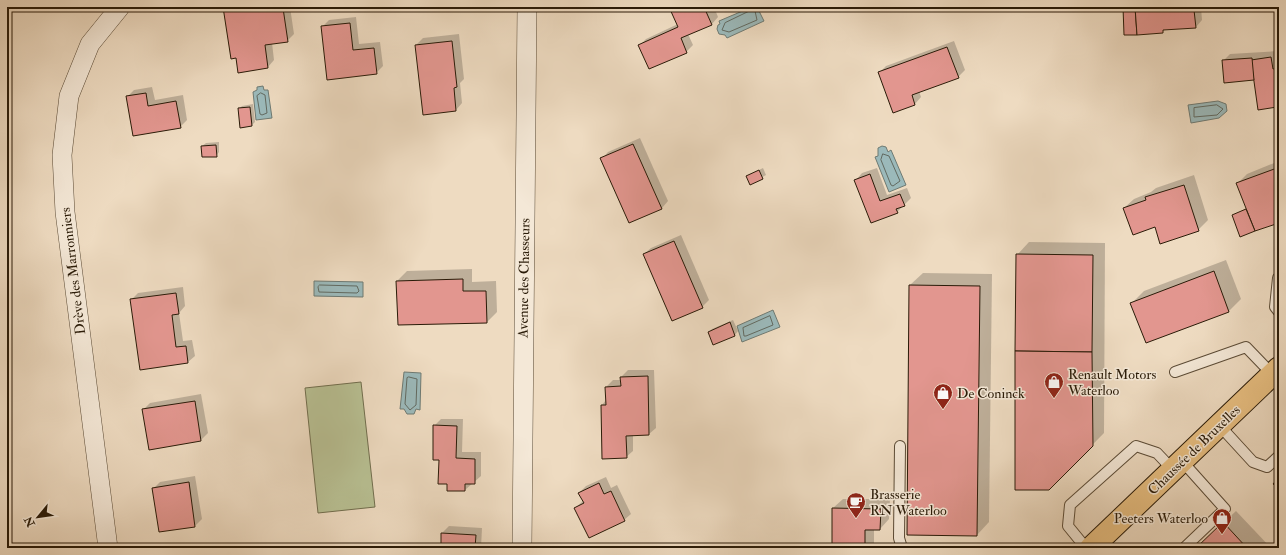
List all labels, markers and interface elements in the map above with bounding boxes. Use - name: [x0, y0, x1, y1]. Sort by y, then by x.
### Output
- street label: Drève des Marronniers: [57, 206, 89, 336]
- street label: Avenue des Chasseurs: [514, 218, 534, 339]
- place label: Renault Motors Waterloo: [1067, 366, 1156, 399]
- shop icon: Renault Motors Waterloo: [1043, 371, 1065, 399]
- shop icon: De Coninck: [932, 382, 954, 410]
- place label: De Coninck: [957, 385, 1025, 402]
- street label: Chaussée de Bruxelles: [1144, 401, 1244, 498]
- place label: Brasserie RN Waterloo: [870, 486, 947, 519]
- cafe icon: Brasserie RN Waterloo: [845, 491, 867, 519]
- north arrow: [18, 497, 58, 537]
- shop icon: Peeters Waterloo: [1211, 507, 1233, 535]
- place label: Peeters Waterloo: [1114, 510, 1208, 527]
- text: N: [21, 513, 38, 530]

